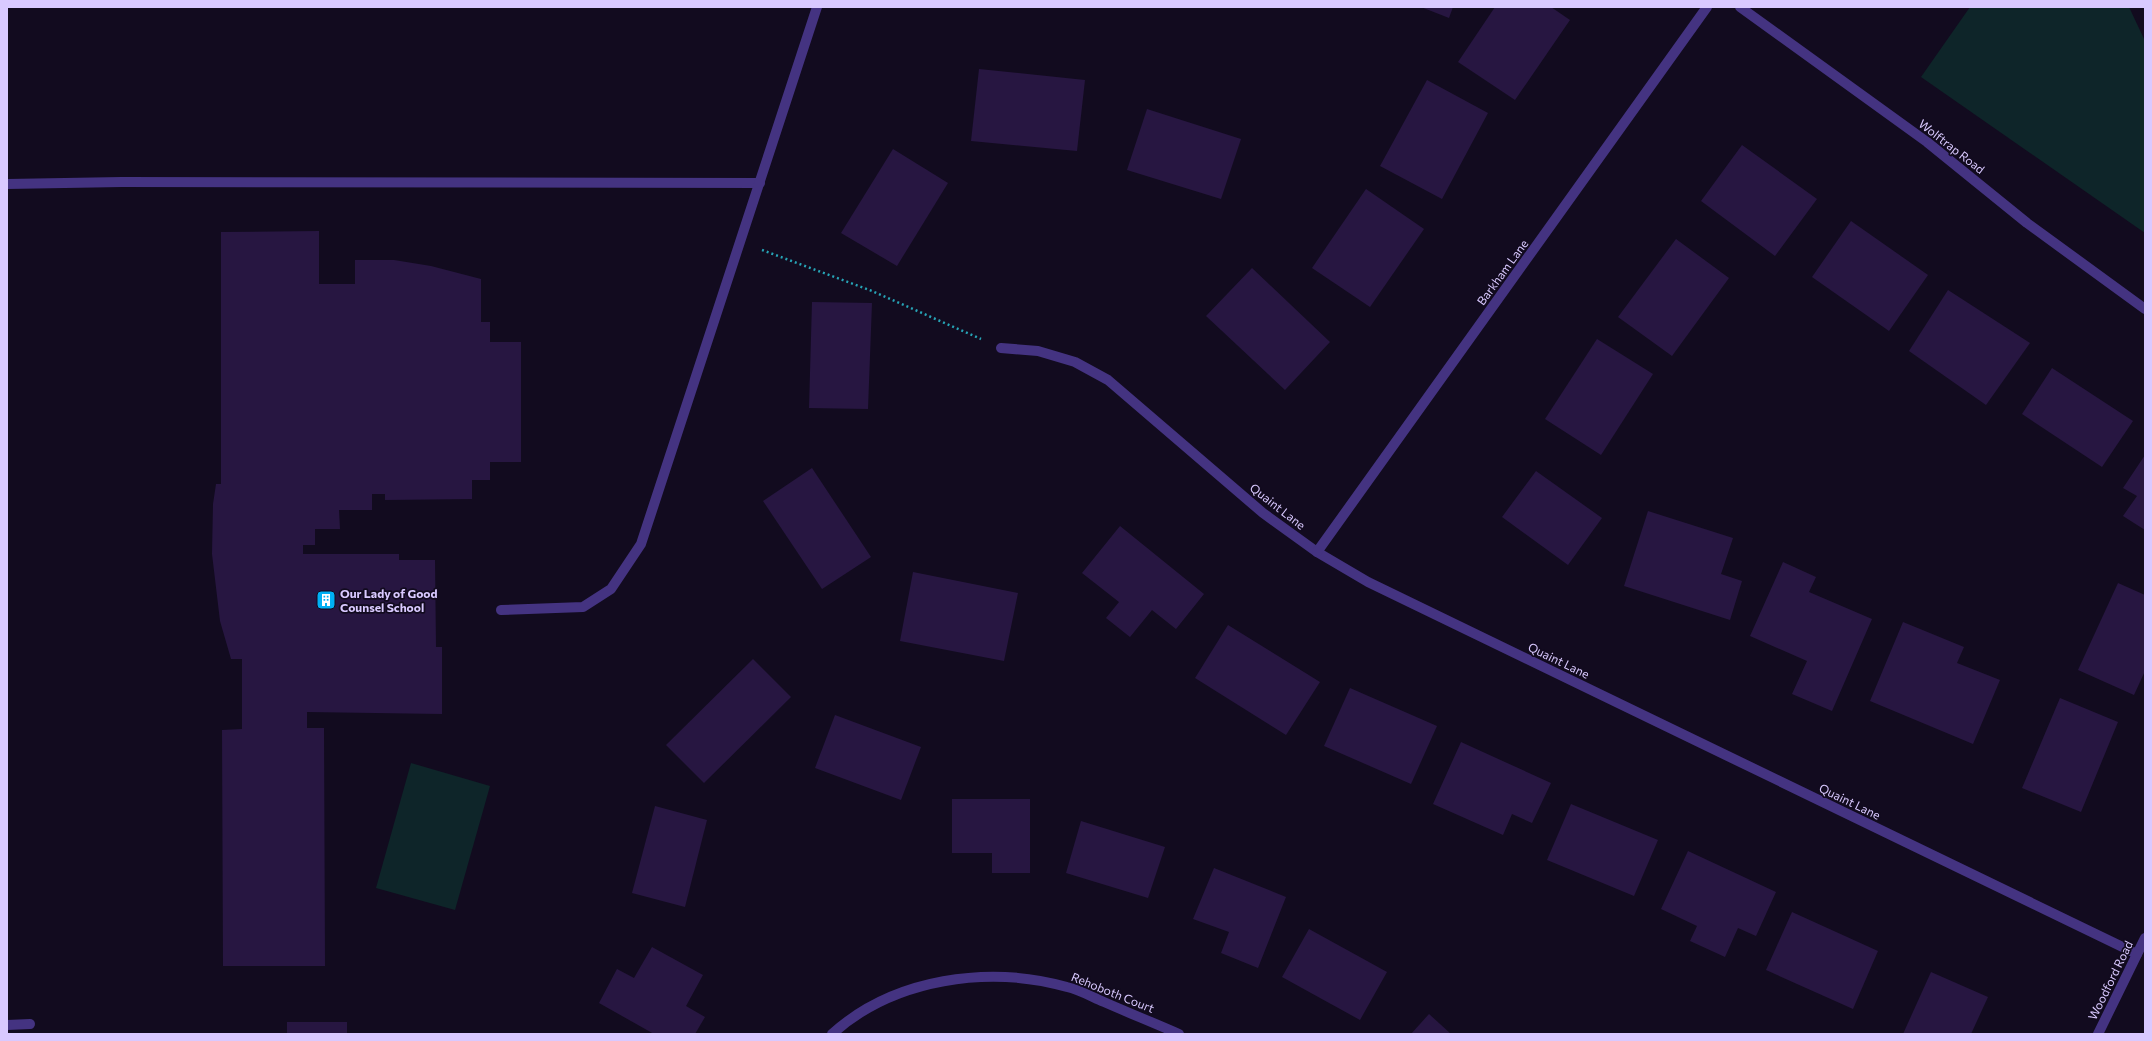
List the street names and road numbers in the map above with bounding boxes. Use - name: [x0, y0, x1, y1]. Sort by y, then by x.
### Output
- street label: Wolftrap Road: [1916, 116, 1988, 176]
- street label: Barkham Lane: [1474, 236, 1530, 308]
- street label: Quaint Lane: [1248, 480, 1308, 532]
- street label: Quaint Lane: [1526, 639, 1592, 681]
- street label: Quaint Lane: [1817, 780, 1883, 822]
- street label: Woodford Road: [2085, 938, 2135, 1022]
- street label: Rehoboth Court: [1070, 969, 1157, 1015]

